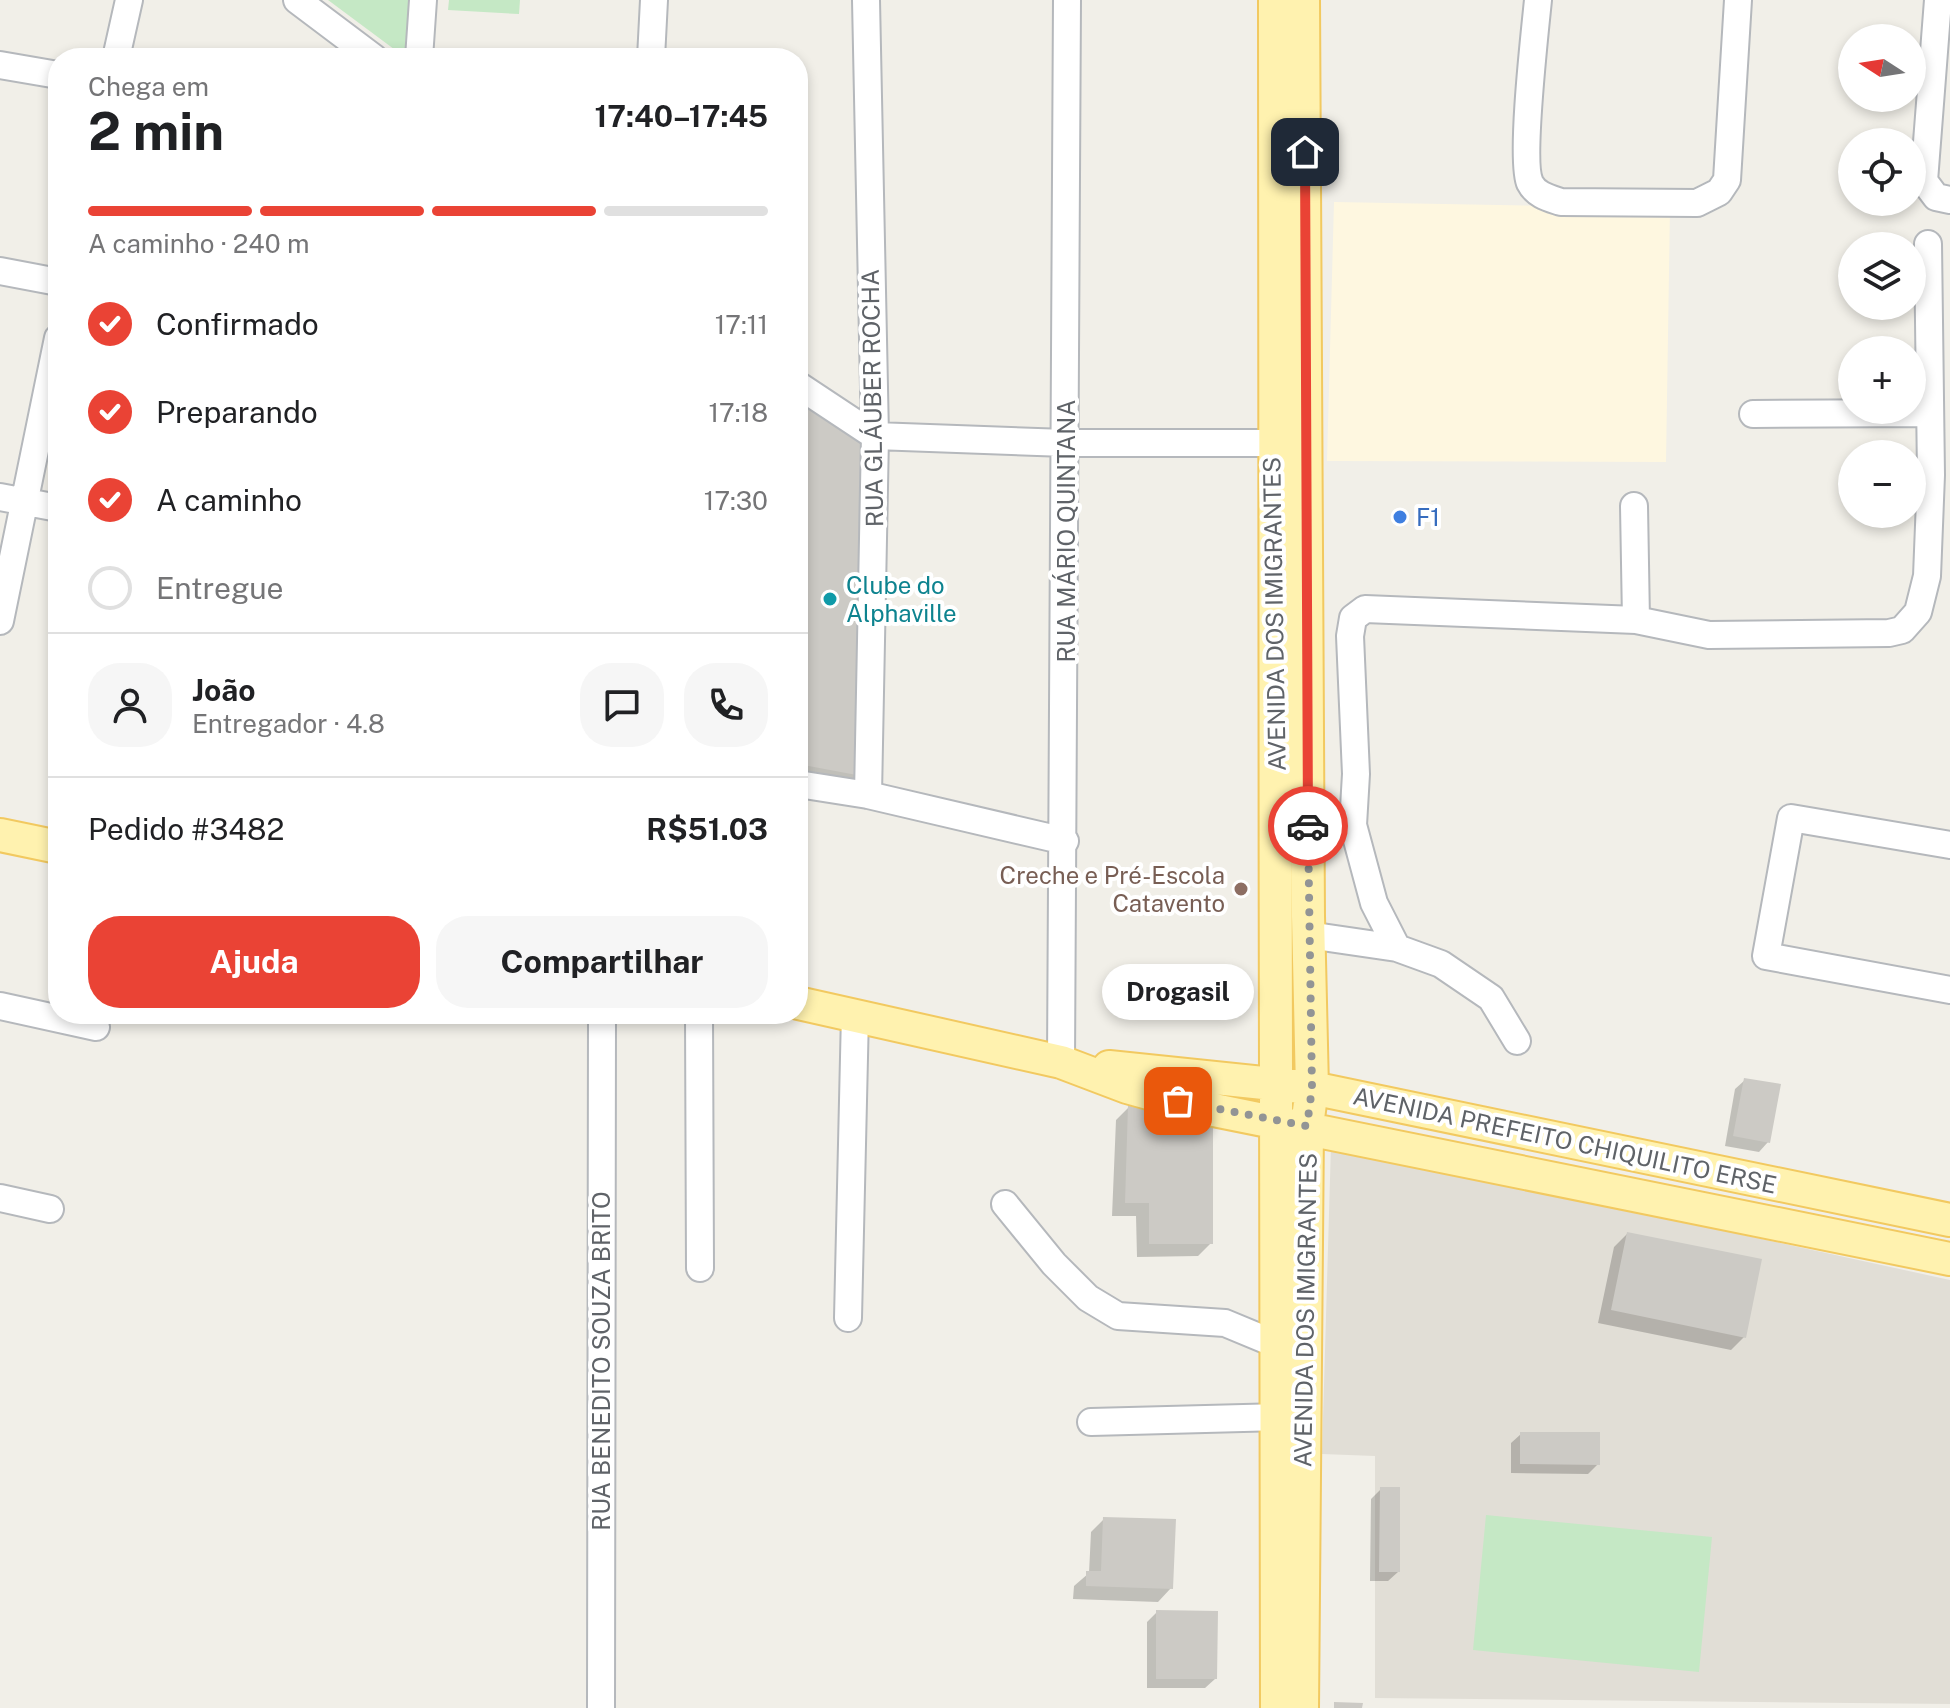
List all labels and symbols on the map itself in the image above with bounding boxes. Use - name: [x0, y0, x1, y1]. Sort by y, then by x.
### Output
- north arrow: [1838, 24, 1926, 112]
- pin: [1271, 118, 1339, 186]
- street label: RUA GLÁUBER ROCHA: [856, 269, 888, 527]
- street label: RUA MÁRIO QUINTANA: [1052, 400, 1080, 663]
- street label: AVENIDA DOS IMIGRANTES: [1257, 457, 1291, 771]
- place label: F1: [1416, 503, 1440, 531]
- marker: F1: [1391, 508, 1409, 526]
- place label: Clube do Alphaville: [846, 571, 957, 627]
- marker: Clube do Alphaville: [821, 590, 839, 608]
- courier: [1268, 786, 1348, 866]
- place label: Creche e Pré-Escola Catavento: [1000, 861, 1225, 917]
- marker: Creche e Pré-Escola Catavento: [1232, 880, 1250, 898]
- callout: Drogasil: [1102, 965, 1254, 1021]
- pin: [1144, 1067, 1212, 1135]
- street label: AVENIDA PREFEITO CHIQUILITO ERSE: [1351, 1081, 1779, 1199]
- street label: AVENIDA DOS IMIGRANTES: [1288, 1153, 1322, 1467]
- street label: RUA BENEDITO SOUZA BRITO: [587, 1191, 615, 1531]

